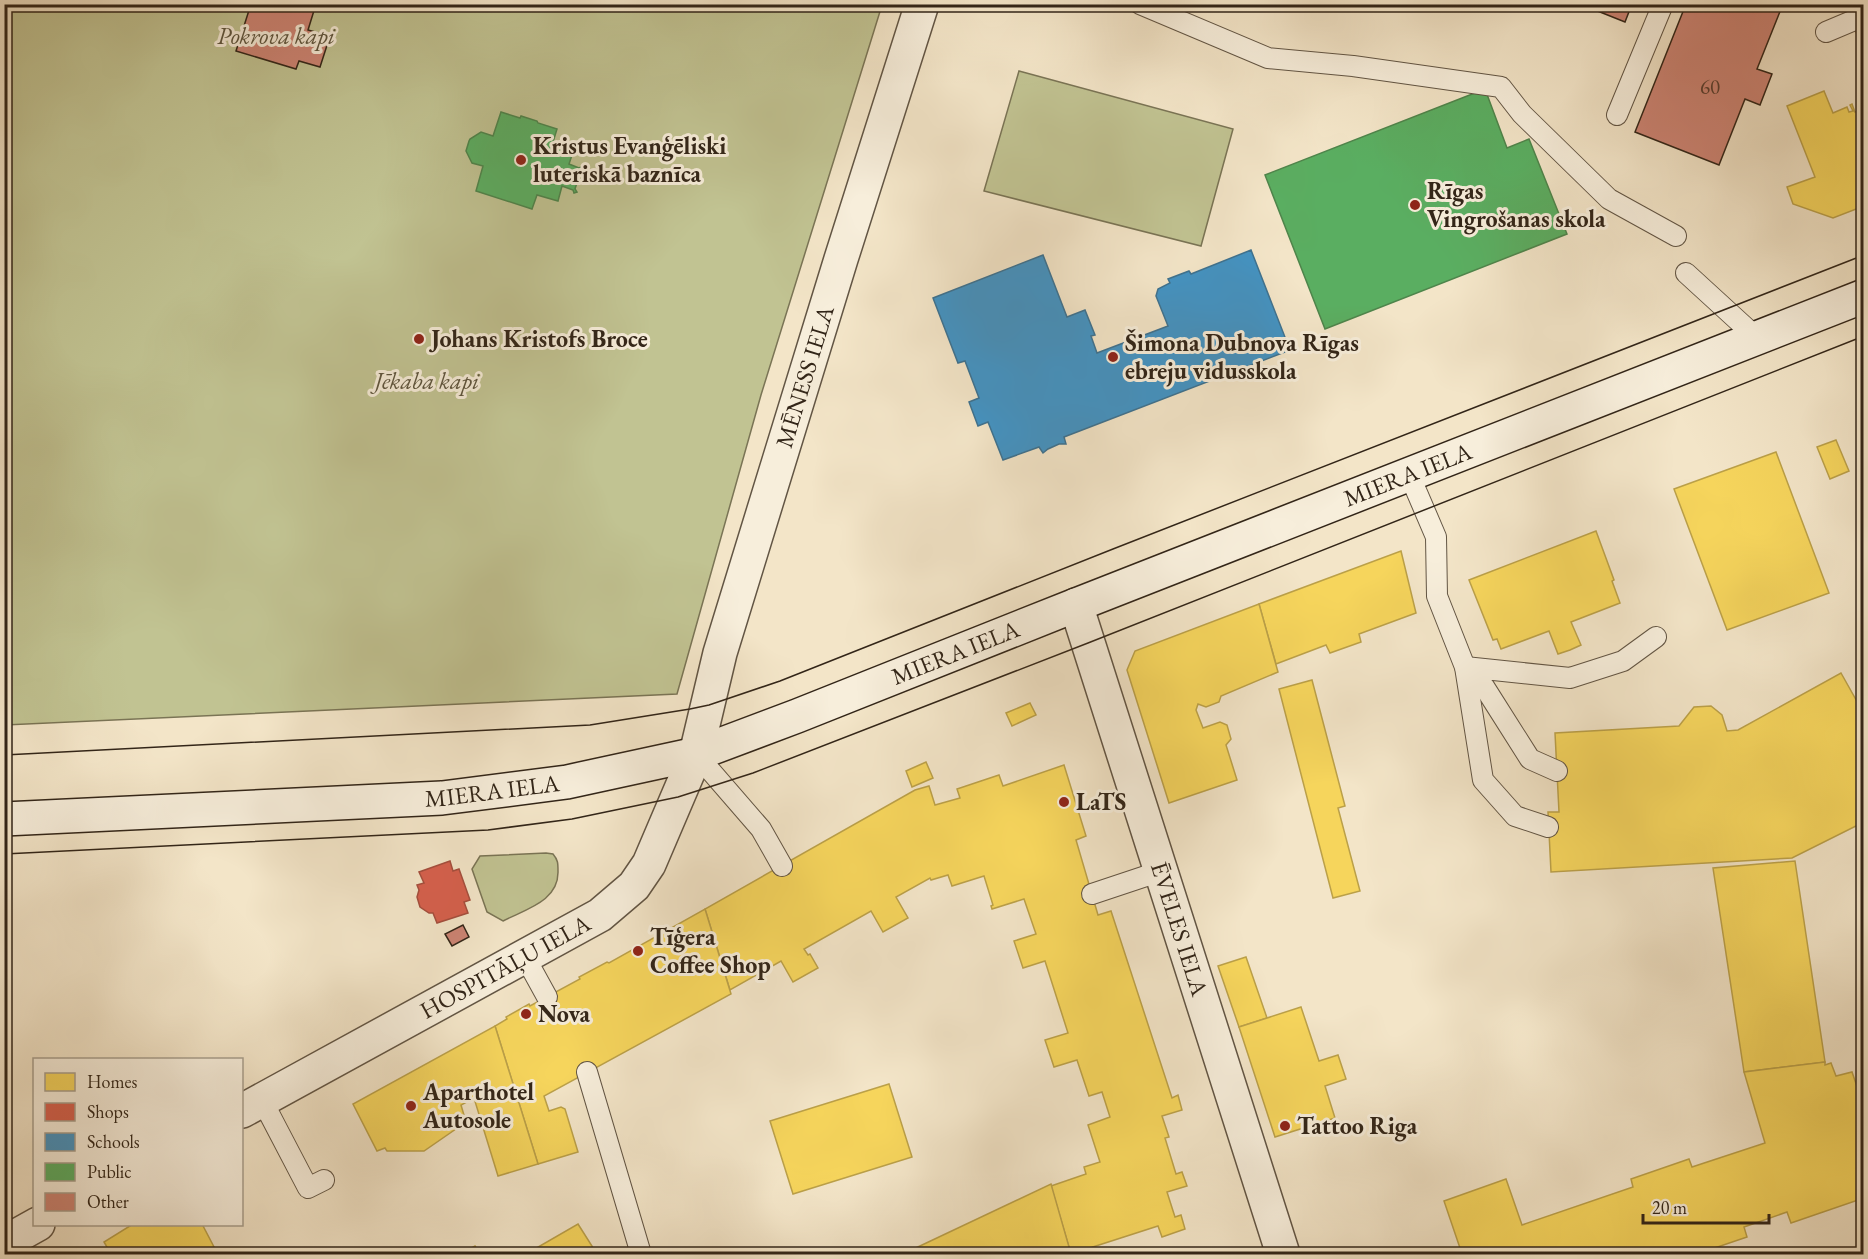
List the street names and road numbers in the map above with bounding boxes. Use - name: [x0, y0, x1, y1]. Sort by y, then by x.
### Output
- street label: MĒNESS IELA: [768, 301, 841, 451]
- street label: MIERA IELA: [1339, 435, 1476, 514]
- street label: MIERA IELA: [887, 613, 1024, 692]
- street label: MIERA IELA: [424, 767, 561, 814]
- street label: ĒVELES IELA: [1144, 858, 1216, 1000]
- street label: HOSPITĀĻU IELA: [414, 907, 596, 1026]

